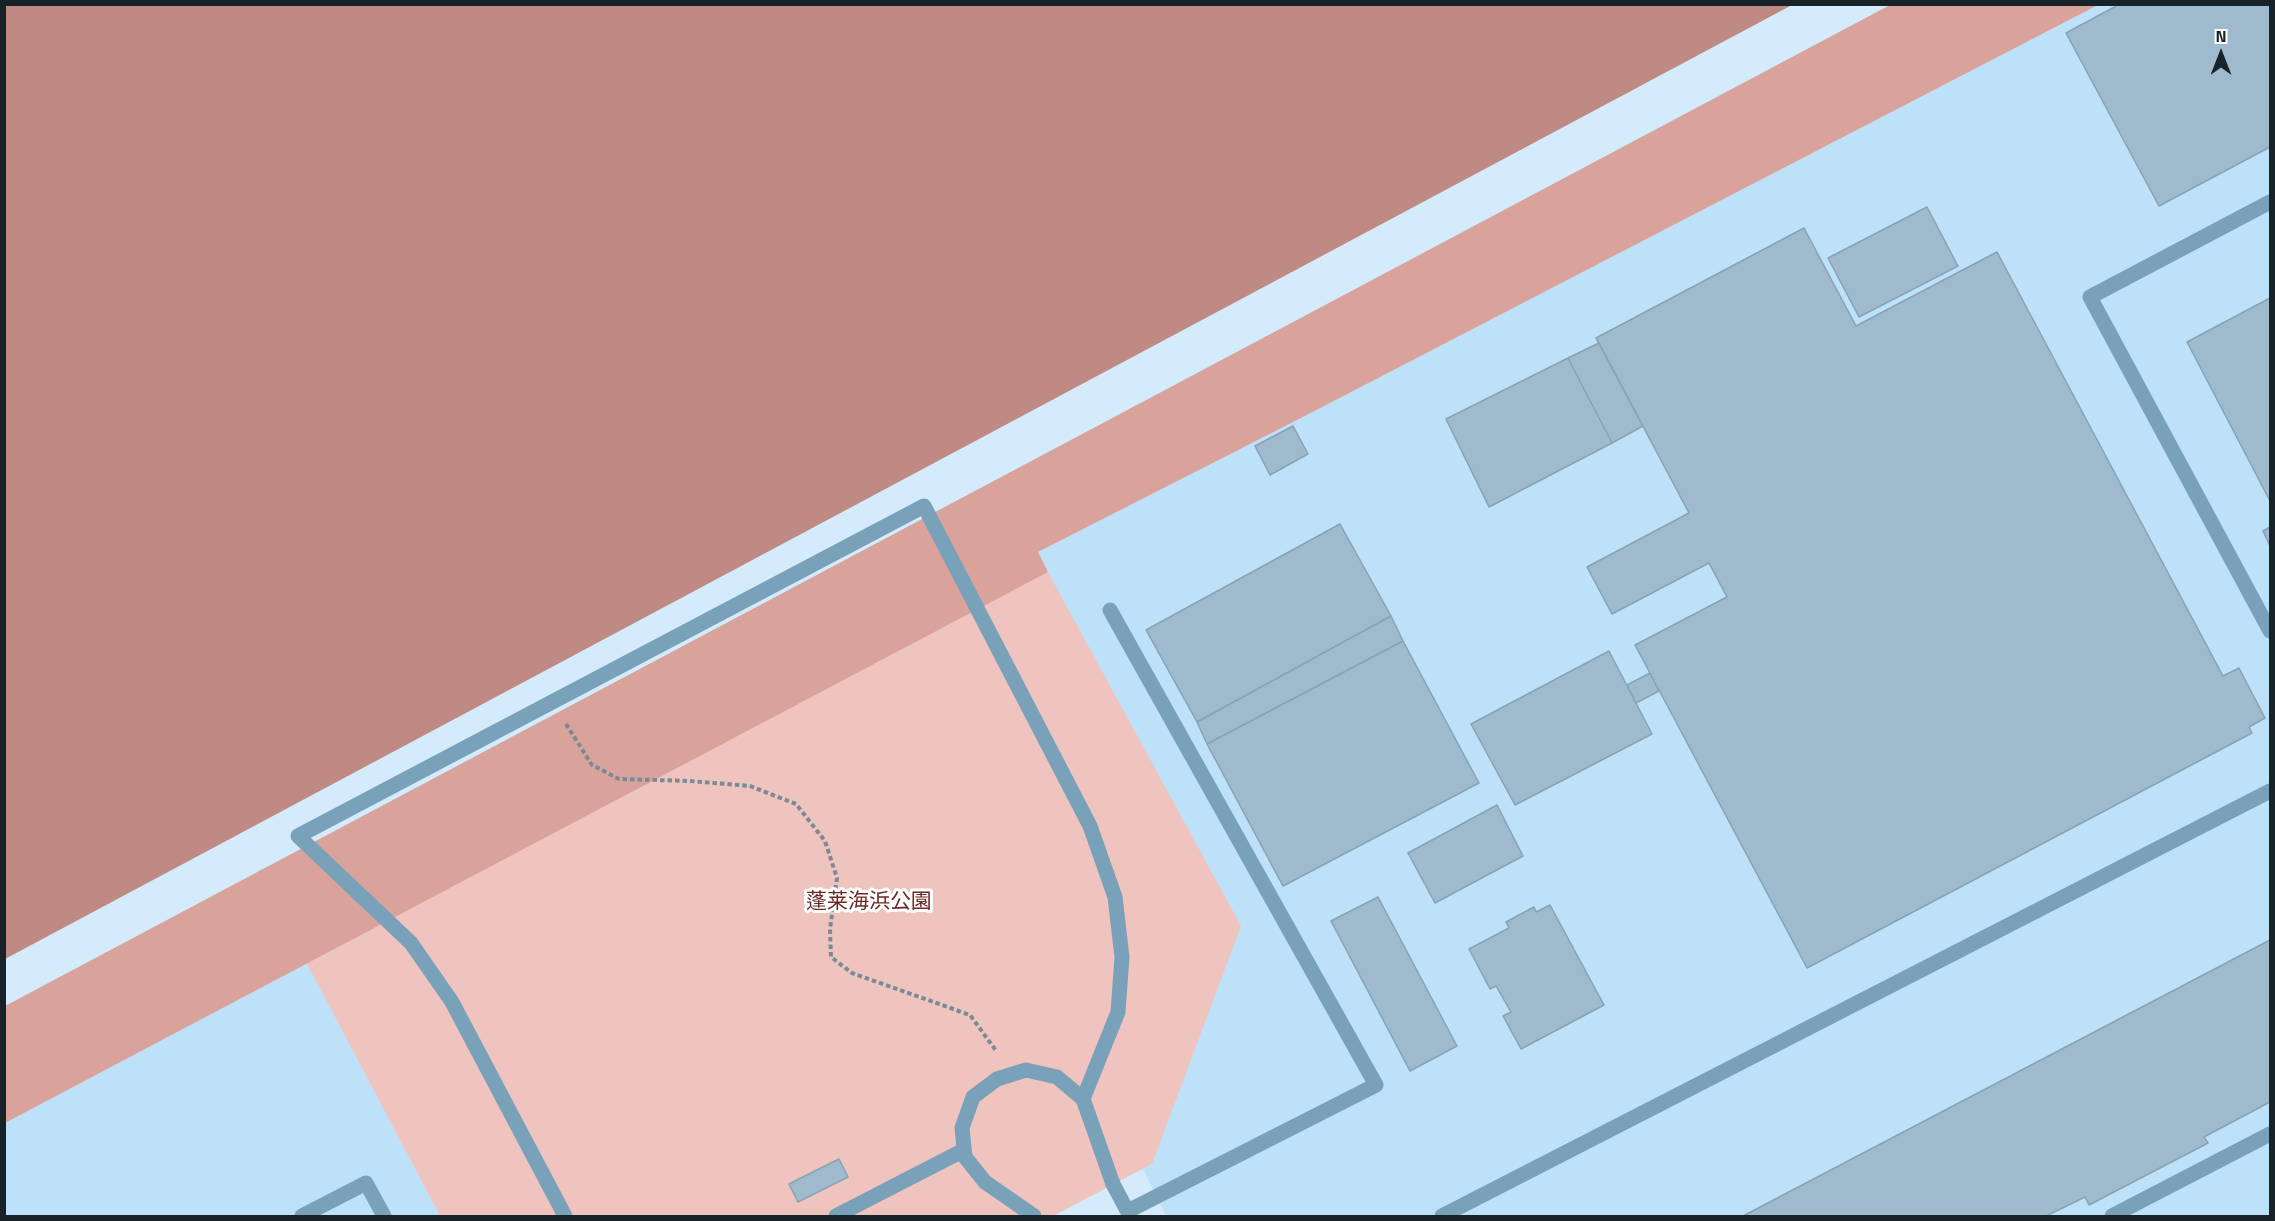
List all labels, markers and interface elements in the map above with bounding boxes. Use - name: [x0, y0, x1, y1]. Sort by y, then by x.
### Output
- north arrow: [2191, 24, 2251, 84]
- text: N: [2215, 24, 2227, 48]
- park label: 蓬莱海浜公園: [806, 890, 932, 916]

